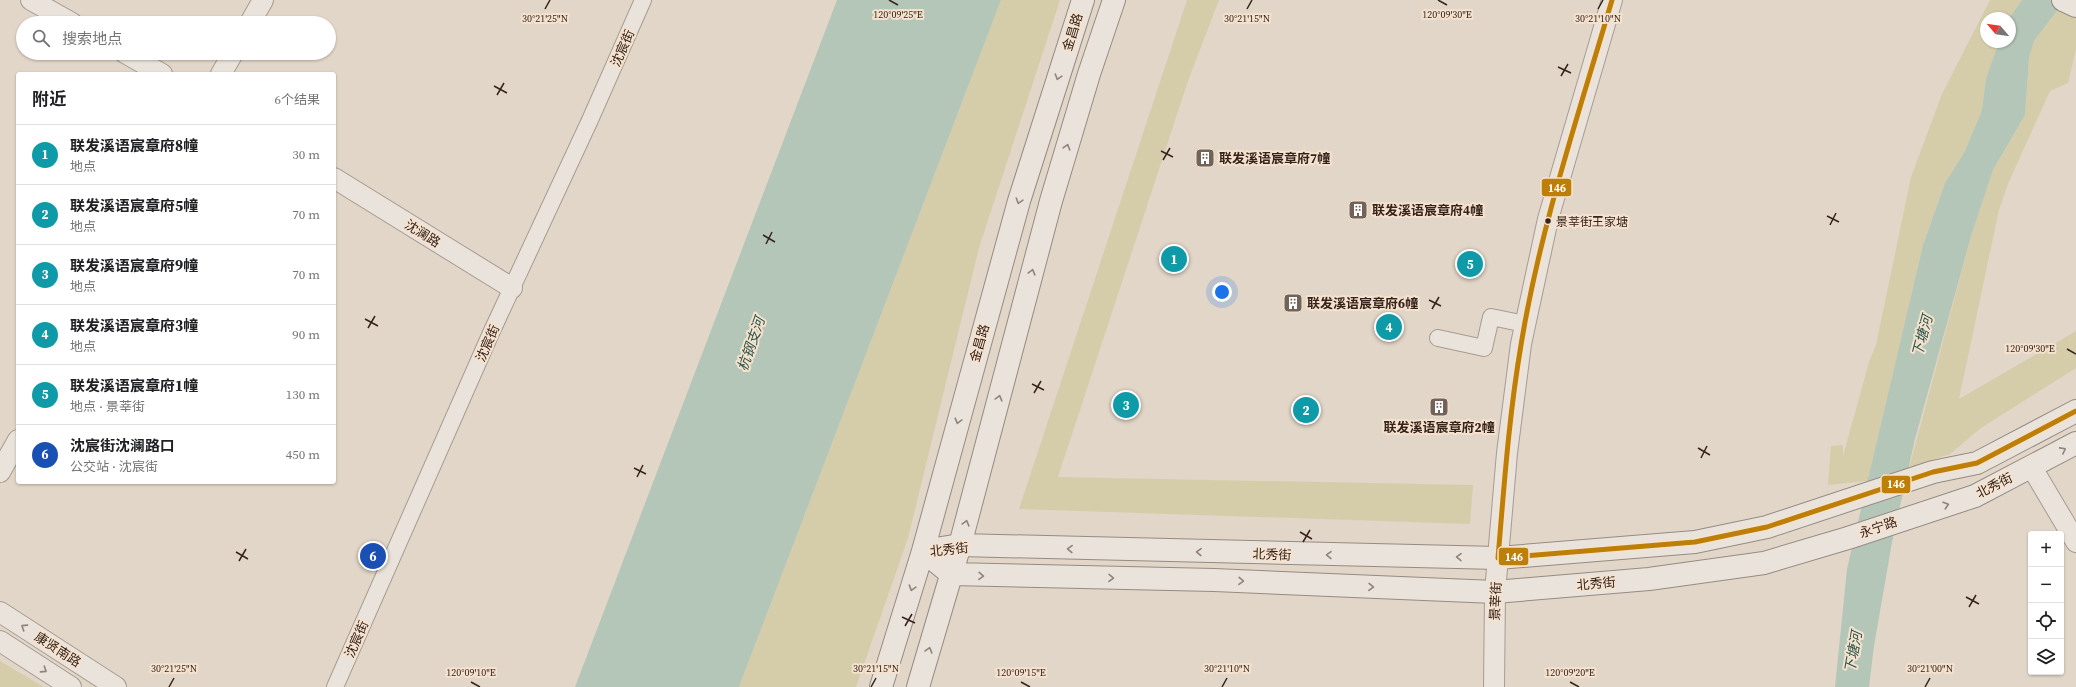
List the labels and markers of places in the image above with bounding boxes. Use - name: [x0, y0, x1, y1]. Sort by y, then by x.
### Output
- building icon: 联发溪语宸章府7幢: [1194, 147, 1216, 169]
- place label: 联发溪语宸章府7幢: [1219, 150, 1330, 167]
- building icon: 联发溪语宸章府4幢: [1347, 199, 1369, 221]
- place label: 联发溪语宸章府4幢: [1372, 202, 1483, 219]
- place label: 景莘街王家塘: [1556, 214, 1628, 230]
- marker: 景莘街王家塘: [1543, 216, 1553, 226]
- pin: 1: [1161, 244, 1187, 274]
- pin: 5: [1457, 249, 1483, 279]
- building icon: 联发溪语宸章府6幢: [1282, 292, 1304, 314]
- place label: 联发溪语宸章府6幢: [1307, 295, 1418, 312]
- pin: 4: [1376, 312, 1402, 342]
- pin: 3: [1113, 390, 1139, 420]
- pin: 2: [1293, 395, 1319, 425]
- building icon: 联发溪语宸章府2幢: [1428, 396, 1450, 418]
- place label: 联发溪语宸章府2幢: [1383, 419, 1495, 436]
- pin: 6: [360, 541, 386, 571]

